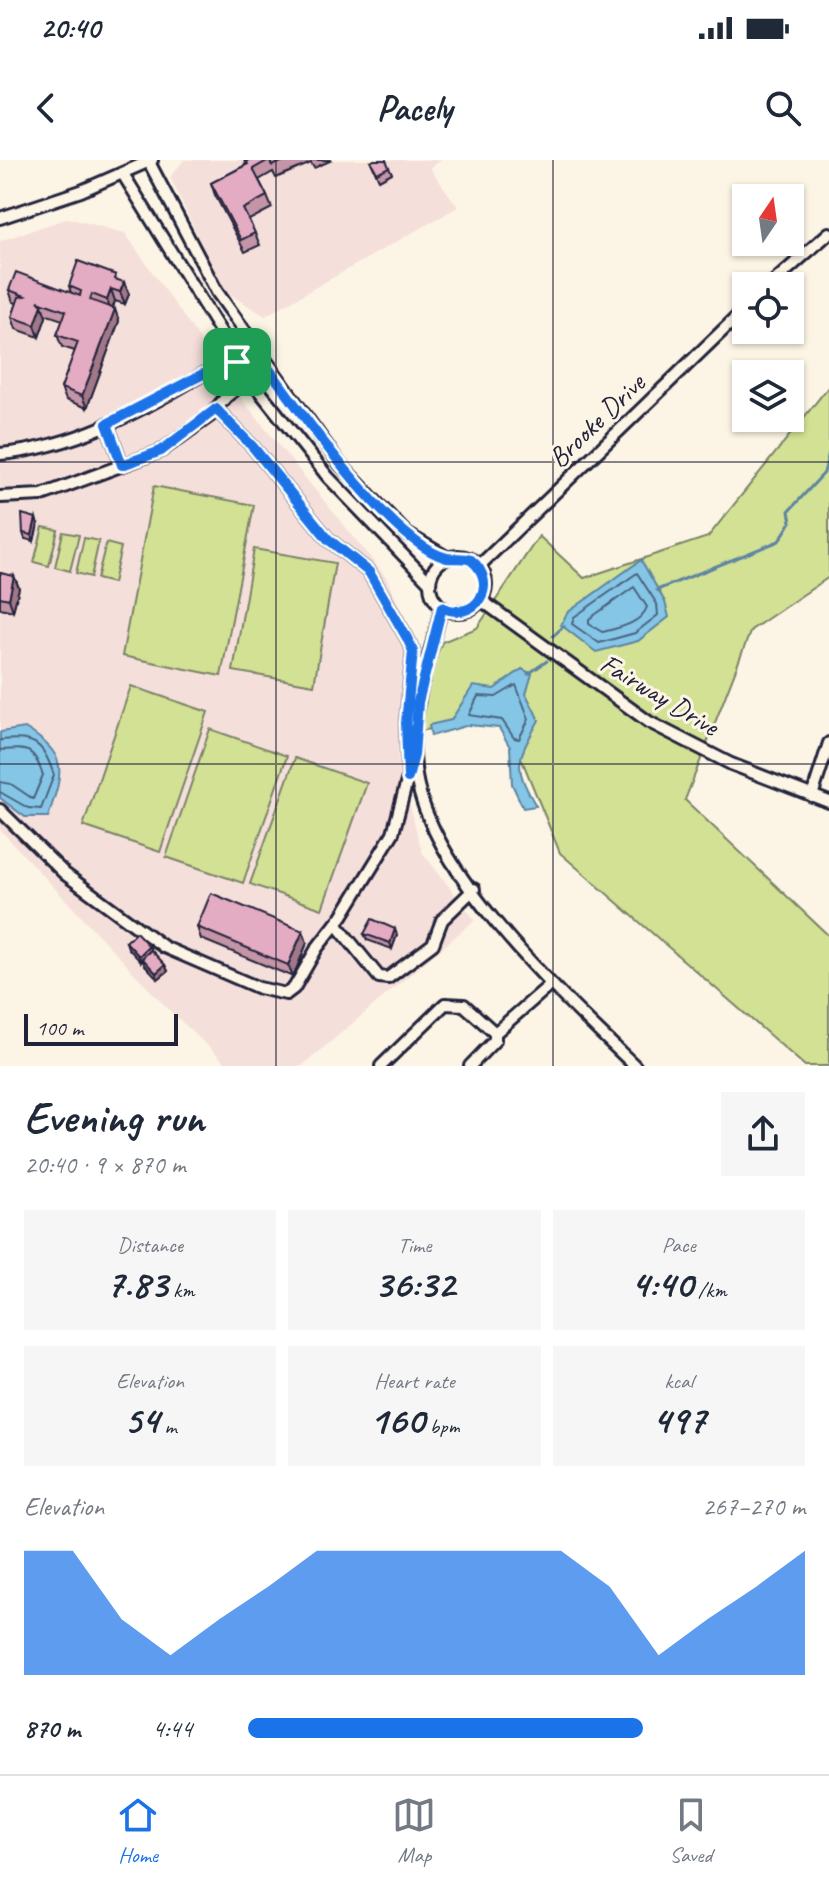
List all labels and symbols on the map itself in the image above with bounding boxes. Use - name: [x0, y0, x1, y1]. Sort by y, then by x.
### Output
- north arrow: [732, 184, 804, 256]
- pin: [203, 328, 271, 396]
- street label: Brooke Drive: [541, 365, 653, 475]
- street label: Fairway Drive: [594, 645, 727, 744]
- scale bar: [24, 1010, 178, 1046]

